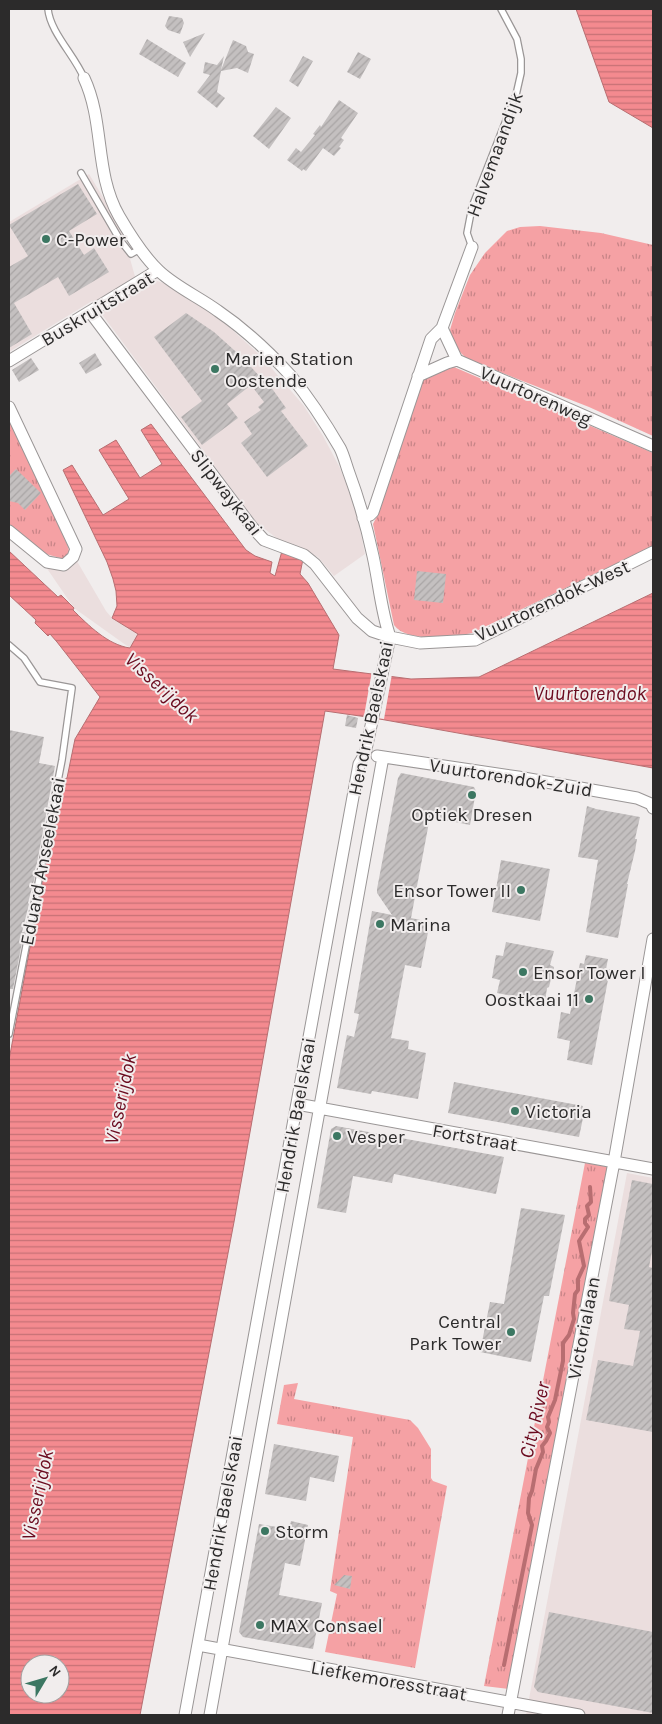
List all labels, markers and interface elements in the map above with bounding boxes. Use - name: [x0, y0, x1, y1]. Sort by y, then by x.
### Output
- street label: Halvemaandijk: [462, 89, 528, 220]
- place label: C-Power: [56, 229, 126, 251]
- marker: C-Power: [40, 233, 52, 245]
- street label: Buskruitstraat: [37, 267, 158, 351]
- place label: Marien Station Oostende: [225, 348, 354, 392]
- street label: Vuurtorenweg: [476, 361, 595, 431]
- marker: Marien Station Oostende: [209, 363, 221, 375]
- street label: Slipwaykaai: [186, 445, 267, 540]
- street label: Vuurtorendok-West: [471, 555, 633, 646]
- street label: Hendrik Baelskaai: [344, 639, 398, 798]
- water label: Visserijdok: [120, 647, 204, 728]
- water label: Vuurtorendok: [533, 682, 647, 705]
- street label: Vuurtorendok-Zuid: [428, 754, 594, 802]
- street label: Eduard Anseelekaai: [16, 775, 70, 947]
- marker: Optiek Dresen: [466, 789, 478, 801]
- place label: Optiek Dresen: [411, 804, 533, 826]
- place label: Ensor Tower II: [393, 880, 511, 902]
- marker: Ensor Tower II: [515, 884, 527, 896]
- place label: Marina: [390, 914, 451, 936]
- marker: Marina: [374, 918, 386, 930]
- place label: Ensor Tower I: [533, 962, 646, 984]
- marker: Ensor Tower I: [517, 966, 529, 978]
- place label: Oostkaai 11: [485, 989, 579, 1011]
- marker: Oostkaai 11: [583, 993, 595, 1005]
- street label: Hendrik Baelskaai: [271, 1036, 320, 1195]
- water label: Visserijdok: [100, 1051, 142, 1147]
- place label: Victoria: [525, 1101, 592, 1123]
- marker: Victoria: [509, 1105, 521, 1117]
- street label: Fortstraat: [431, 1120, 519, 1156]
- place label: Vesper: [347, 1126, 405, 1148]
- marker: Vesper: [331, 1130, 343, 1142]
- street label: Victorialaan: [563, 1275, 605, 1382]
- place label: Central Park Tower: [409, 1311, 501, 1355]
- marker: Central Park Tower: [505, 1326, 517, 1338]
- water label: City River: [515, 1379, 555, 1461]
- street label: Hendrik Baelskaai: [198, 1434, 247, 1593]
- water label: Visserijdok: [17, 1447, 59, 1543]
- place label: Storm: [275, 1521, 329, 1543]
- marker: Storm: [259, 1525, 271, 1537]
- place label: MAX Consael: [270, 1615, 383, 1637]
- marker: MAX Consael: [254, 1619, 266, 1631]
- north arrow: [20, 1654, 70, 1704]
- street label: Liefkemoresstraat: [309, 1656, 469, 1706]
- text: N: [45, 1662, 65, 1680]

